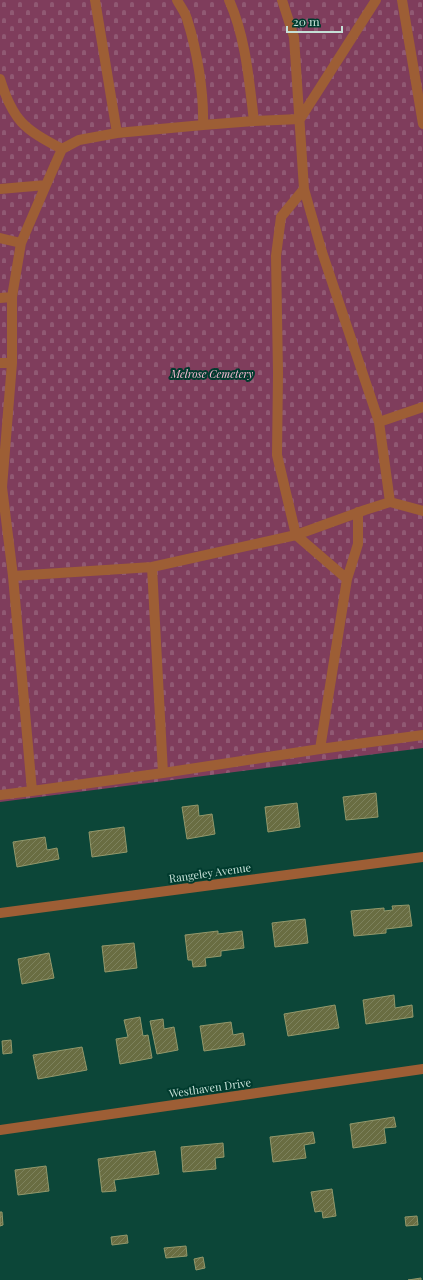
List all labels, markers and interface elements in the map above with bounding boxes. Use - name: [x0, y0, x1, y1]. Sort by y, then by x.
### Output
- scale bar: [287, 8, 342, 34]
- text: 20 m: [293, 13, 320, 29]
- park label: Melrose Cemetery: [170, 366, 254, 381]
- street label: Rangeley Avenue: [168, 859, 252, 886]
- street label: Westhaven Drive: [167, 1074, 252, 1101]

